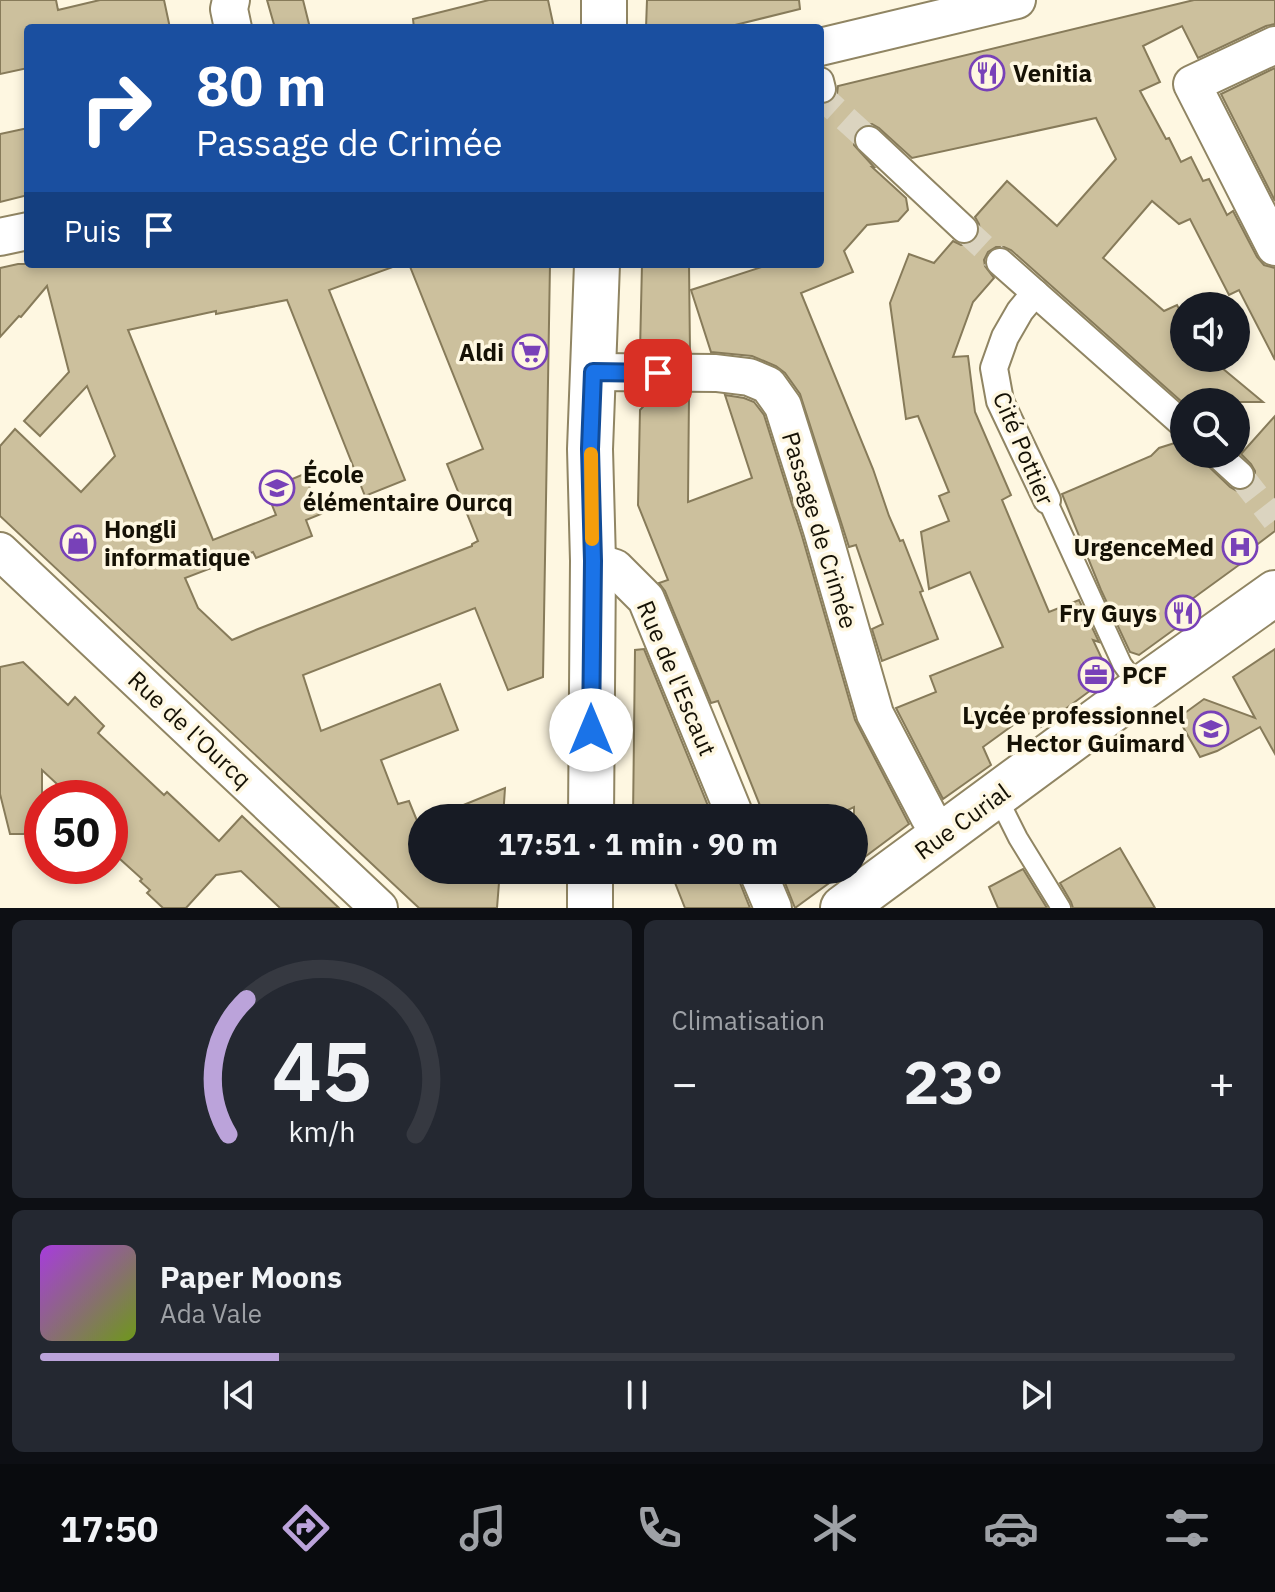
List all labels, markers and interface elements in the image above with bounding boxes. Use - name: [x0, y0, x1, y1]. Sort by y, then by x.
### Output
- text: 80 m: [196, 49, 326, 121]
- restaurant icon: Venitia: [968, 54, 1006, 92]
- icon: right: [64, 56, 168, 160]
- place label: Venitia: [1013, 57, 1092, 89]
- text: Passage de Crimée: [196, 119, 502, 166]
- icon: arrive: [137, 208, 181, 252]
- text: Puis: [64, 211, 121, 250]
- map controls: [1170, 292, 1250, 468]
- button: sound: [1170, 292, 1250, 372]
- supermarket icon: Aldi: [511, 333, 549, 371]
- place label: Aldi: [459, 336, 504, 368]
- pin: [624, 339, 692, 407]
- icon: arrive: [636, 351, 680, 395]
- street label: Cité Pottier: [986, 386, 1062, 510]
- button: search: [1170, 388, 1250, 468]
- street label: Passage de Crimée: [775, 428, 865, 632]
- place label: École élémentaire Ourcq: [303, 458, 513, 518]
- school or university icon: École élémentaire Ourcq: [258, 469, 296, 507]
- place label: Hongli informatique: [104, 513, 250, 573]
- shop icon: Hongli informatique: [59, 524, 97, 562]
- hospital icon: UrgenceMed: [1221, 528, 1259, 566]
- place label: UrgenceMed: [1074, 531, 1214, 563]
- restaurant icon: Fry Guys: [1164, 594, 1202, 632]
- street label: Rue de l'Escaut: [630, 596, 724, 760]
- place label: Fry Guys: [1059, 597, 1157, 629]
- office icon: PCF: [1077, 656, 1115, 694]
- place label: PCF: [1122, 659, 1167, 691]
- street label: Rue de l'Ourcq: [121, 663, 259, 795]
- position arrow: [549, 688, 633, 772]
- place label: Lycée professionnel Hector Guimard: [962, 699, 1185, 759]
- school or university icon: Lycée professionnel Hector Guimard: [1192, 710, 1230, 748]
- street label: Rue Curial: [908, 776, 1016, 866]
- speed limit sign: 50: [24, 780, 128, 884]
- text: 17:51 · 1 min · 90 m: [498, 824, 778, 863]
- text: Climatisation: [672, 1003, 825, 1037]
- text: 45: [272, 1016, 372, 1124]
- text: 23°: [903, 1042, 1003, 1121]
- text: −: [672, 1054, 698, 1111]
- text: +: [1209, 1054, 1235, 1111]
- text: km/h: [288, 1113, 355, 1150]
- text: Paper Moons: [160, 1257, 342, 1296]
- text: Ada Vale: [160, 1296, 262, 1330]
- icon: previous: [217, 1373, 261, 1417]
- icon: pause: [615, 1373, 659, 1417]
- icon: next: [1014, 1373, 1058, 1417]
- icon: directions: [278, 1500, 334, 1556]
- icon: music: [455, 1500, 511, 1556]
- icon: phone: [631, 1500, 687, 1556]
- icon: climate: [807, 1500, 863, 1556]
- icon: car: [983, 1500, 1039, 1556]
- icon: filters: [1159, 1500, 1215, 1556]
- text: 17:50: [60, 1505, 158, 1552]

